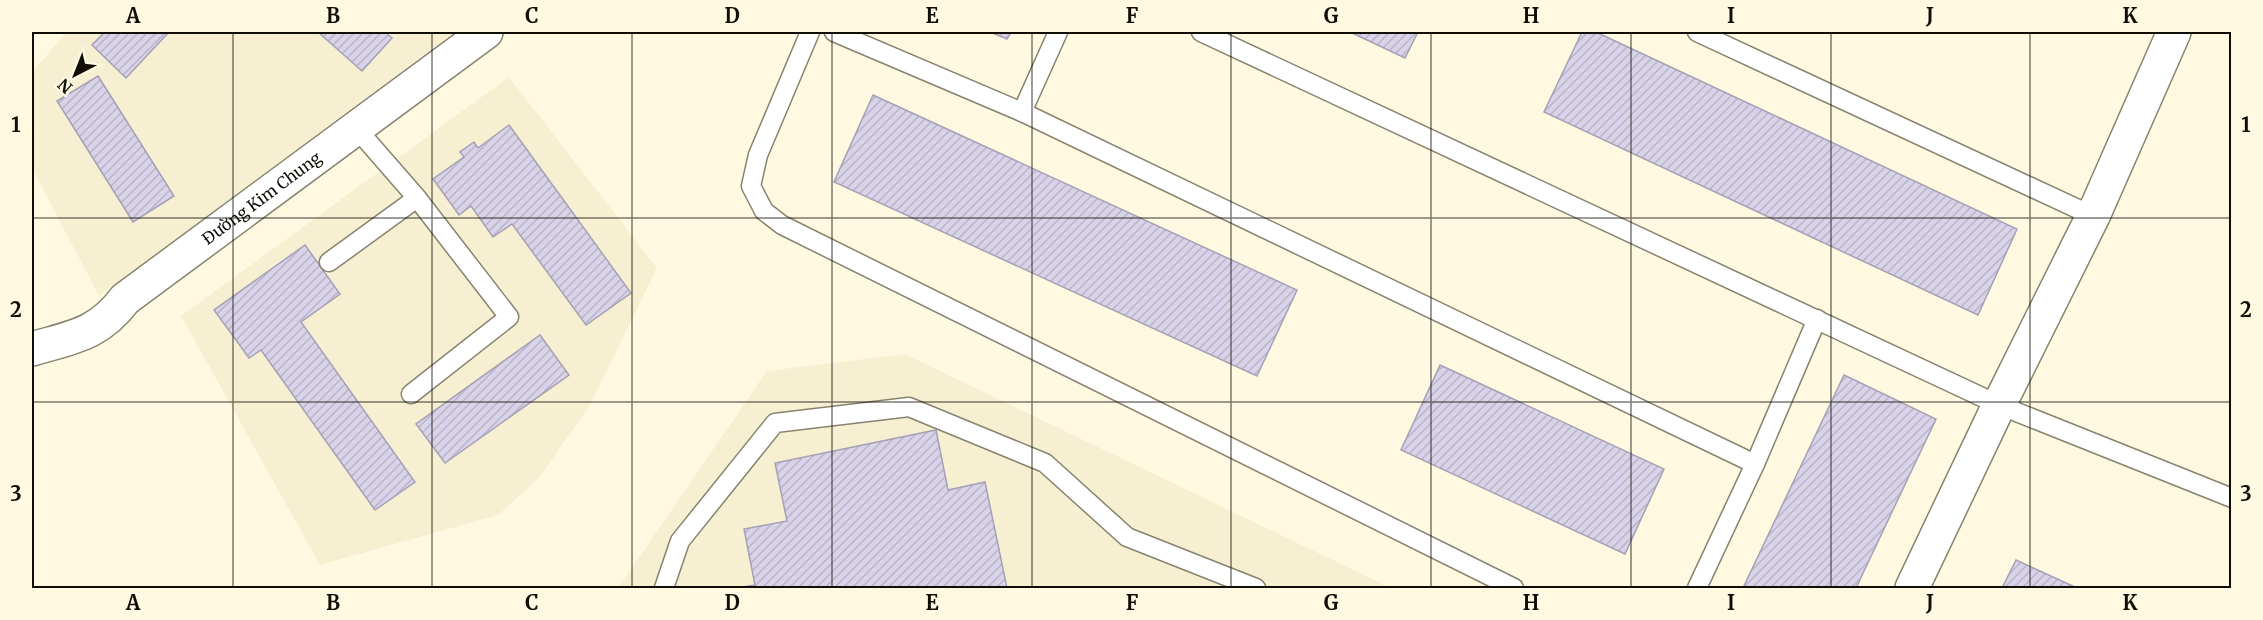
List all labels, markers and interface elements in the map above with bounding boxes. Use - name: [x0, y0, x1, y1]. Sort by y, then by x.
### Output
- text: A: [125, 3, 141, 28]
- text: B: [326, 3, 340, 28]
- text: C: [525, 3, 539, 28]
- text: D: [724, 3, 740, 28]
- text: E: [925, 3, 939, 28]
- text: F: [1126, 3, 1139, 28]
- text: G: [1324, 3, 1339, 28]
- text: H: [1523, 3, 1539, 28]
- text: I: [1727, 3, 1735, 28]
- text: J: [1925, 3, 1934, 28]
- text: K: [2123, 3, 2138, 28]
- north arrow: [45, 45, 105, 105]
- text: N: [53, 74, 76, 98]
- text: 1: [11, 112, 21, 137]
- text: 1: [2241, 112, 2251, 137]
- street label: Đường Kim Chung: [198, 147, 325, 249]
- text: 2: [10, 297, 22, 322]
- text: 2: [2240, 297, 2252, 322]
- text: 3: [10, 481, 22, 506]
- text: 3: [2240, 481, 2252, 506]
- text: A: [125, 590, 141, 615]
- text: B: [326, 590, 340, 615]
- text: C: [525, 590, 539, 615]
- text: D: [724, 590, 740, 615]
- text: E: [925, 590, 939, 615]
- text: F: [1126, 590, 1139, 615]
- text: G: [1324, 590, 1339, 615]
- text: H: [1523, 590, 1539, 615]
- text: I: [1727, 590, 1735, 615]
- text: J: [1925, 590, 1934, 615]
- text: K: [2123, 590, 2138, 615]

